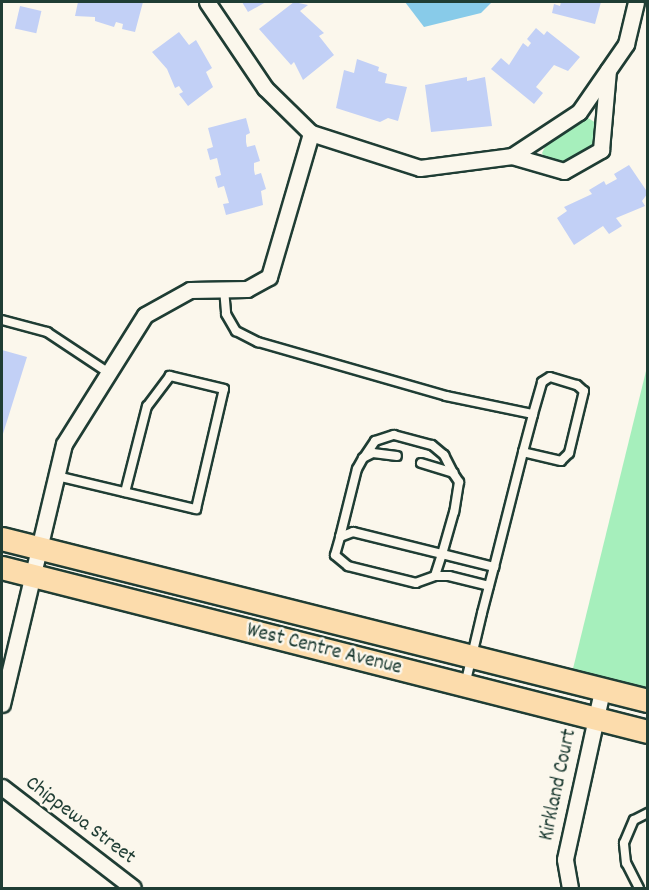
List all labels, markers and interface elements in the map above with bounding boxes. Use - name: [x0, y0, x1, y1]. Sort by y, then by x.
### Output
- street label: West Centre Avenue: [244, 619, 404, 681]
- street label: Kirkland Court: [535, 727, 583, 843]
- street label: Chippewa Street: [20, 771, 140, 871]

